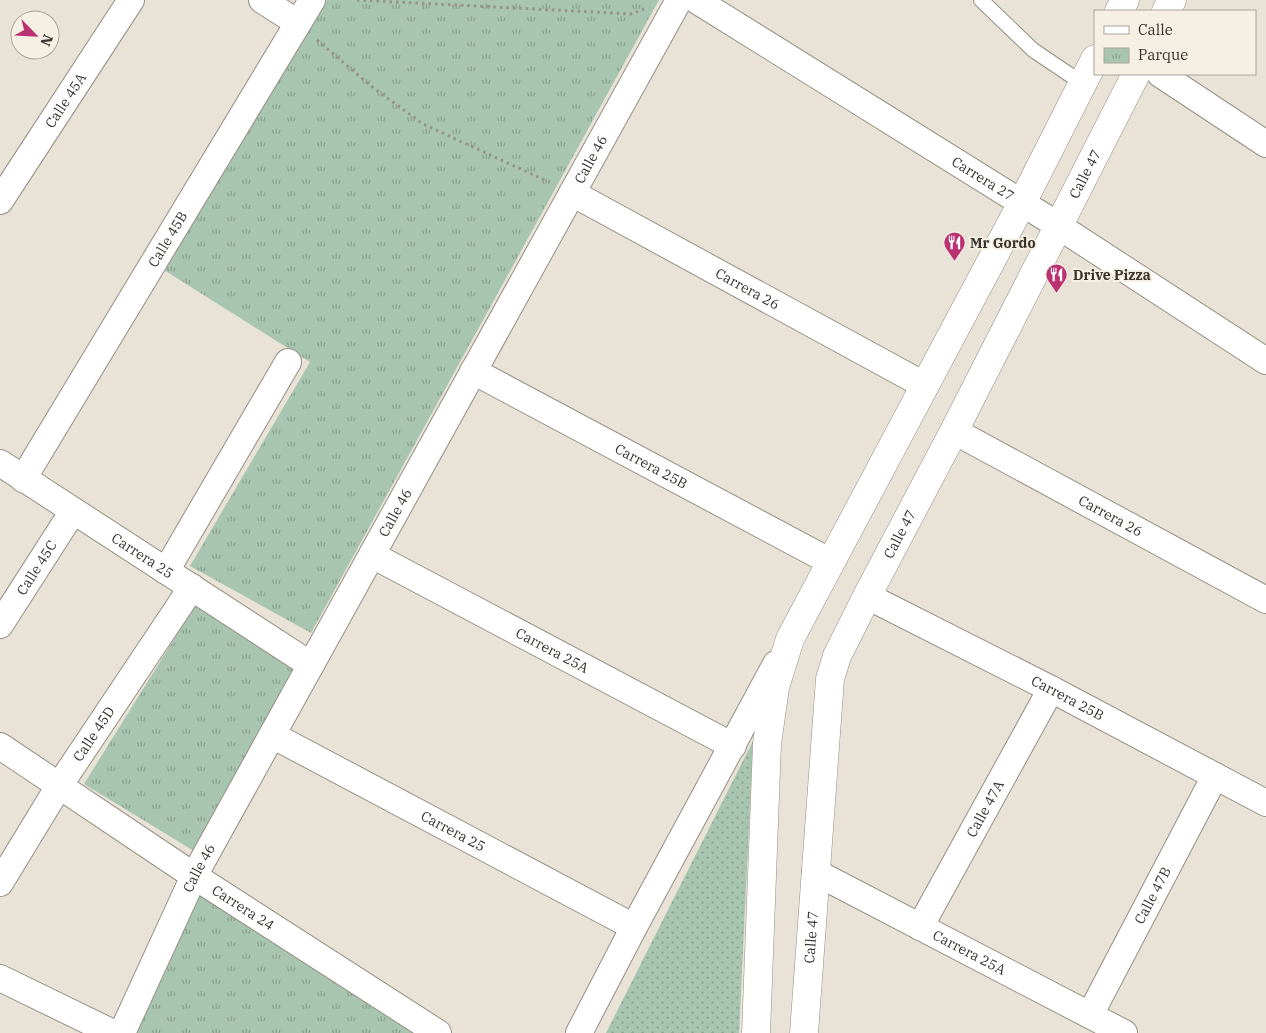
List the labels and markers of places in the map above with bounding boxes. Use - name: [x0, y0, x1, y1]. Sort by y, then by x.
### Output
- restaurant icon: Mr Gordo: [942, 231, 966, 262]
- place label: Mr Gordo: [970, 234, 1036, 252]
- restaurant icon: Drive Pizza: [1045, 263, 1069, 294]
- place label: Drive Pizza: [1073, 266, 1151, 284]

